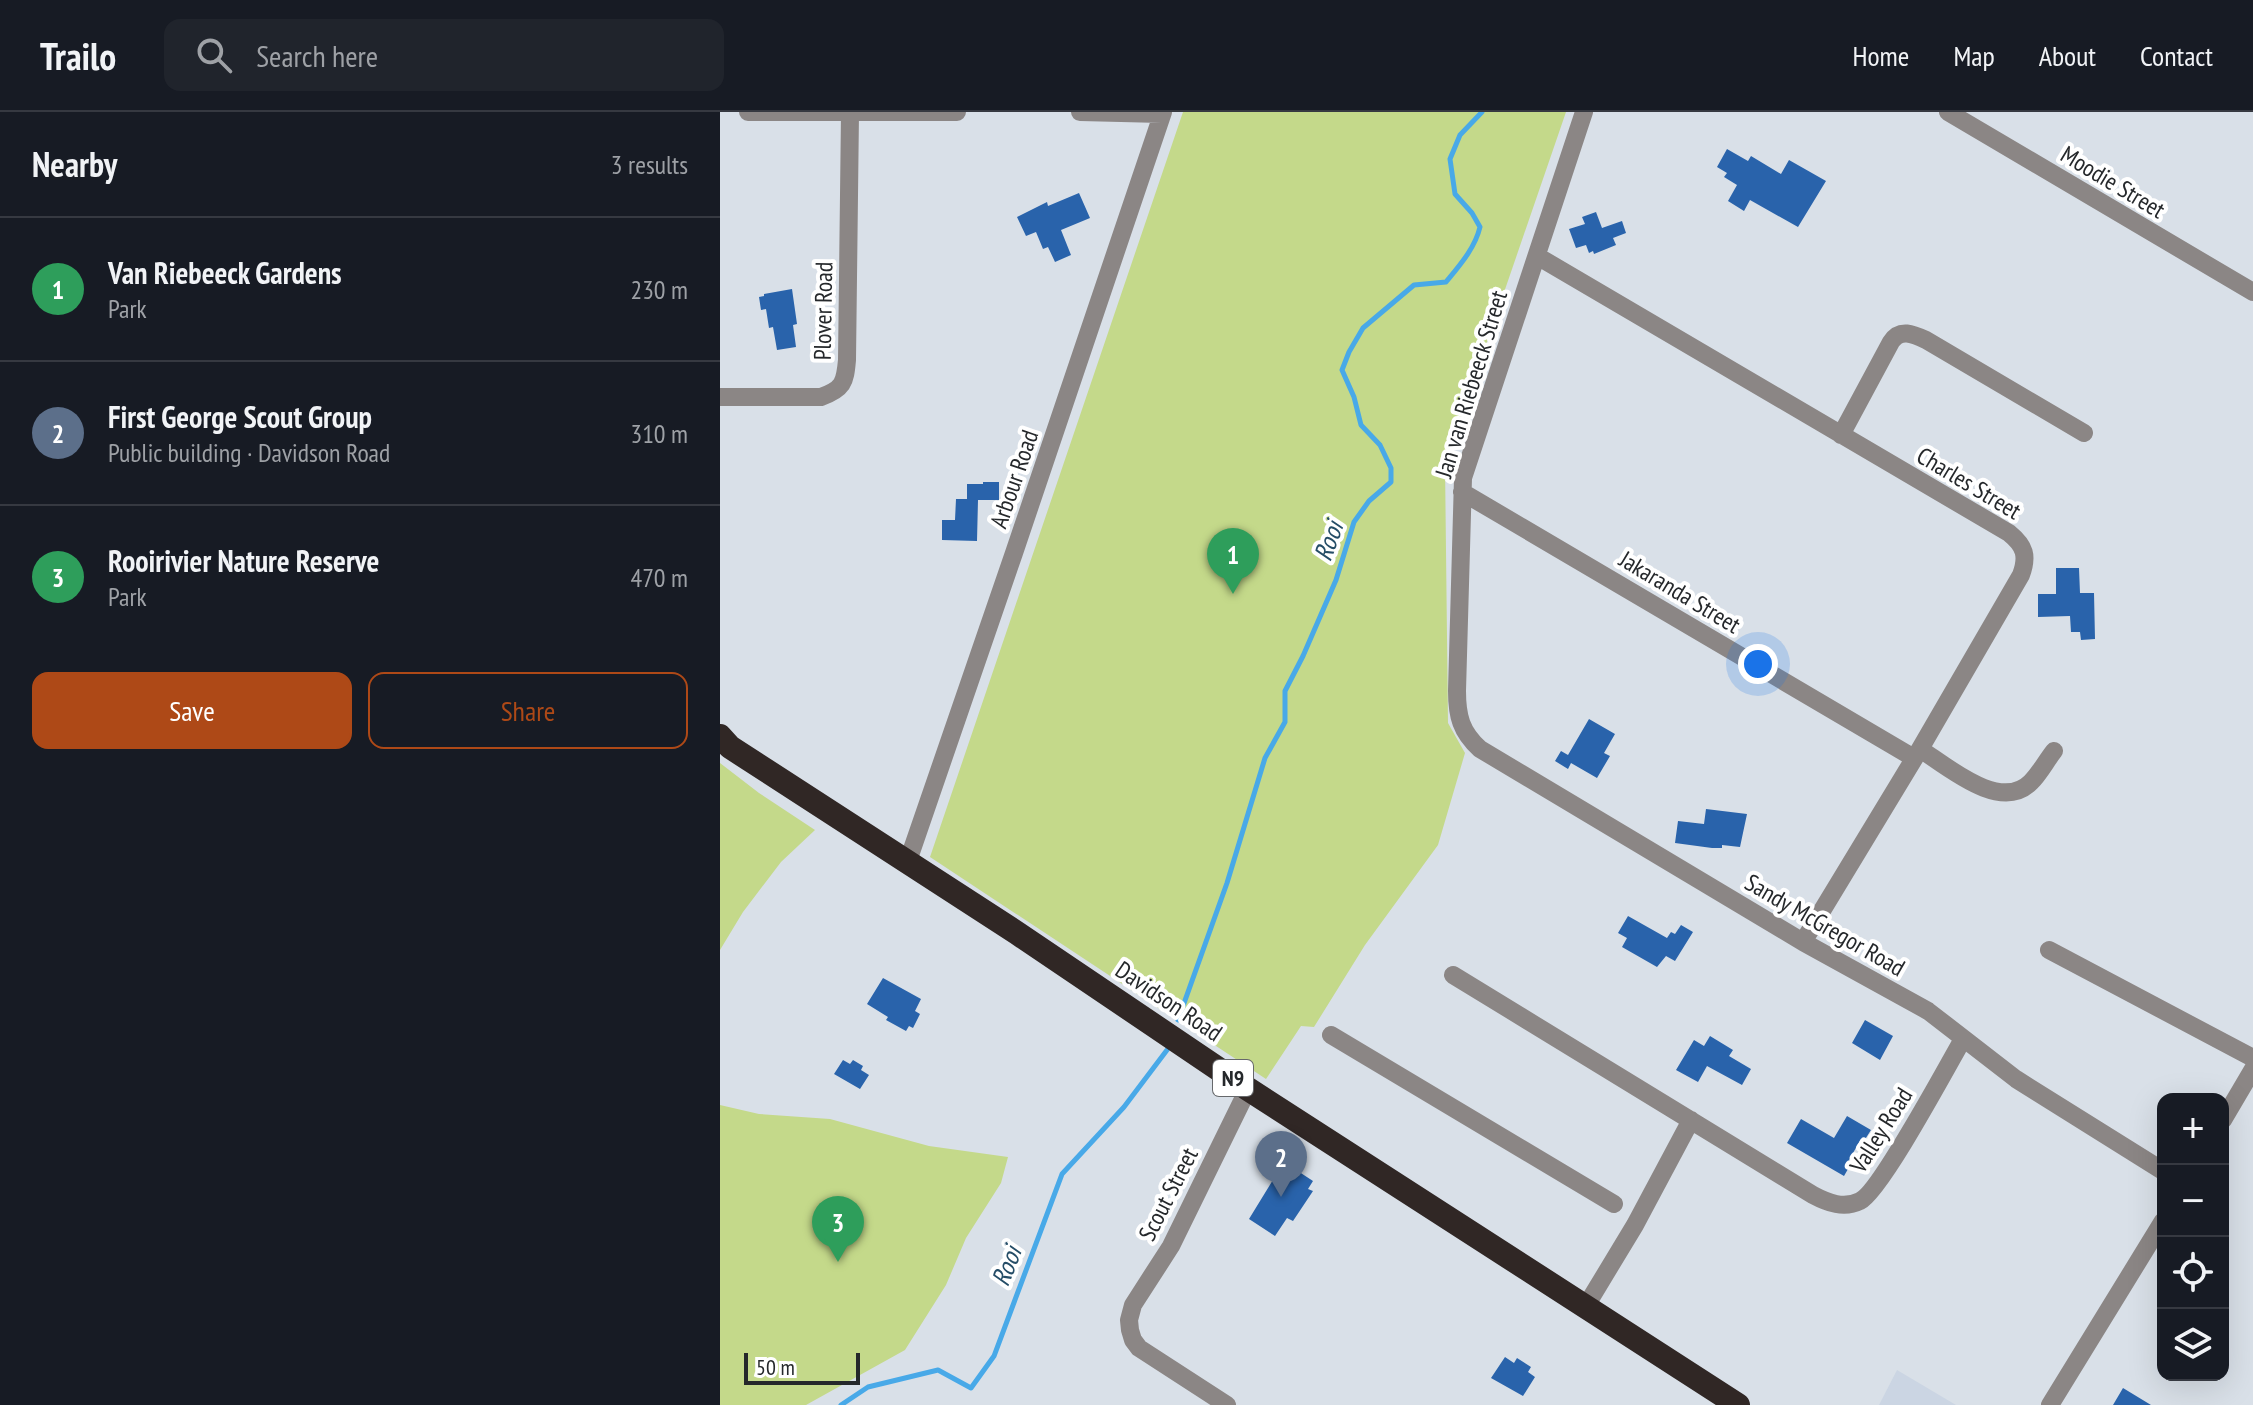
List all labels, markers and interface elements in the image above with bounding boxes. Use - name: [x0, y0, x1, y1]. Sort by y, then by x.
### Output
- search box: [164, 19, 724, 91]
- text: Trailo: [40, 31, 116, 80]
- icon: search: [192, 33, 236, 77]
- text: Search here: [256, 36, 378, 75]
- text: Home: [1853, 37, 1909, 74]
- text: Map: [1953, 37, 1995, 74]
- text: About: [2039, 37, 2096, 74]
- text: Contact: [2140, 37, 2213, 74]
- street label: Moodie Street: [2055, 139, 2171, 225]
- text: Nearby: [32, 142, 117, 186]
- text: 3 results: [611, 148, 688, 181]
- text: Van Riebeeck Gardens: [108, 253, 342, 292]
- street label: Plover Road: [807, 262, 839, 360]
- text: 1: [52, 273, 64, 306]
- text: 230 m: [630, 273, 688, 306]
- street label: Jan van Riebeeck Street: [1428, 286, 1514, 482]
- text: Park: [108, 292, 147, 325]
- text: First George Scout Group: [108, 397, 372, 436]
- text: 2: [52, 417, 64, 450]
- text: 310 m: [630, 417, 688, 450]
- street label: Arbour Road: [983, 426, 1045, 532]
- text: Public building · Davidson Road: [108, 436, 390, 469]
- street label: Charles Street: [1911, 440, 2027, 526]
- water label: Rooi: [1306, 514, 1351, 565]
- pin: 1: [1207, 528, 1259, 594]
- text: Rooirivier Nature Reserve: [108, 541, 379, 580]
- street label: Jakaranda Street: [1613, 543, 1747, 640]
- text: 3: [52, 561, 64, 594]
- text: 470 m: [630, 561, 688, 594]
- text: Park: [108, 580, 147, 613]
- your location: [1738, 644, 1778, 684]
- button: Save: [32, 672, 352, 749]
- button: Share: [368, 672, 688, 749]
- street label: Sandy McGregor Road: [1740, 867, 1910, 983]
- street label: Davidson Road: [1110, 954, 1228, 1048]
- road number: N9: [1213, 1060, 1253, 1096]
- street label: Valley Road: [1842, 1082, 1919, 1179]
- map controls: [2157, 1093, 2229, 1381]
- button: +: [2157, 1093, 2229, 1165]
- pin: 2: [1255, 1131, 1307, 1197]
- street label: Scout Street: [1131, 1142, 1205, 1246]
- button: −: [2157, 1165, 2229, 1237]
- pin: 3: [812, 1196, 864, 1262]
- button: locate: [2157, 1237, 2229, 1309]
- water label: Rooi: [984, 1238, 1030, 1290]
- button: layers: [2157, 1309, 2229, 1381]
- scale bar: [744, 1349, 860, 1385]
- text: 50 m: [756, 1353, 795, 1381]

